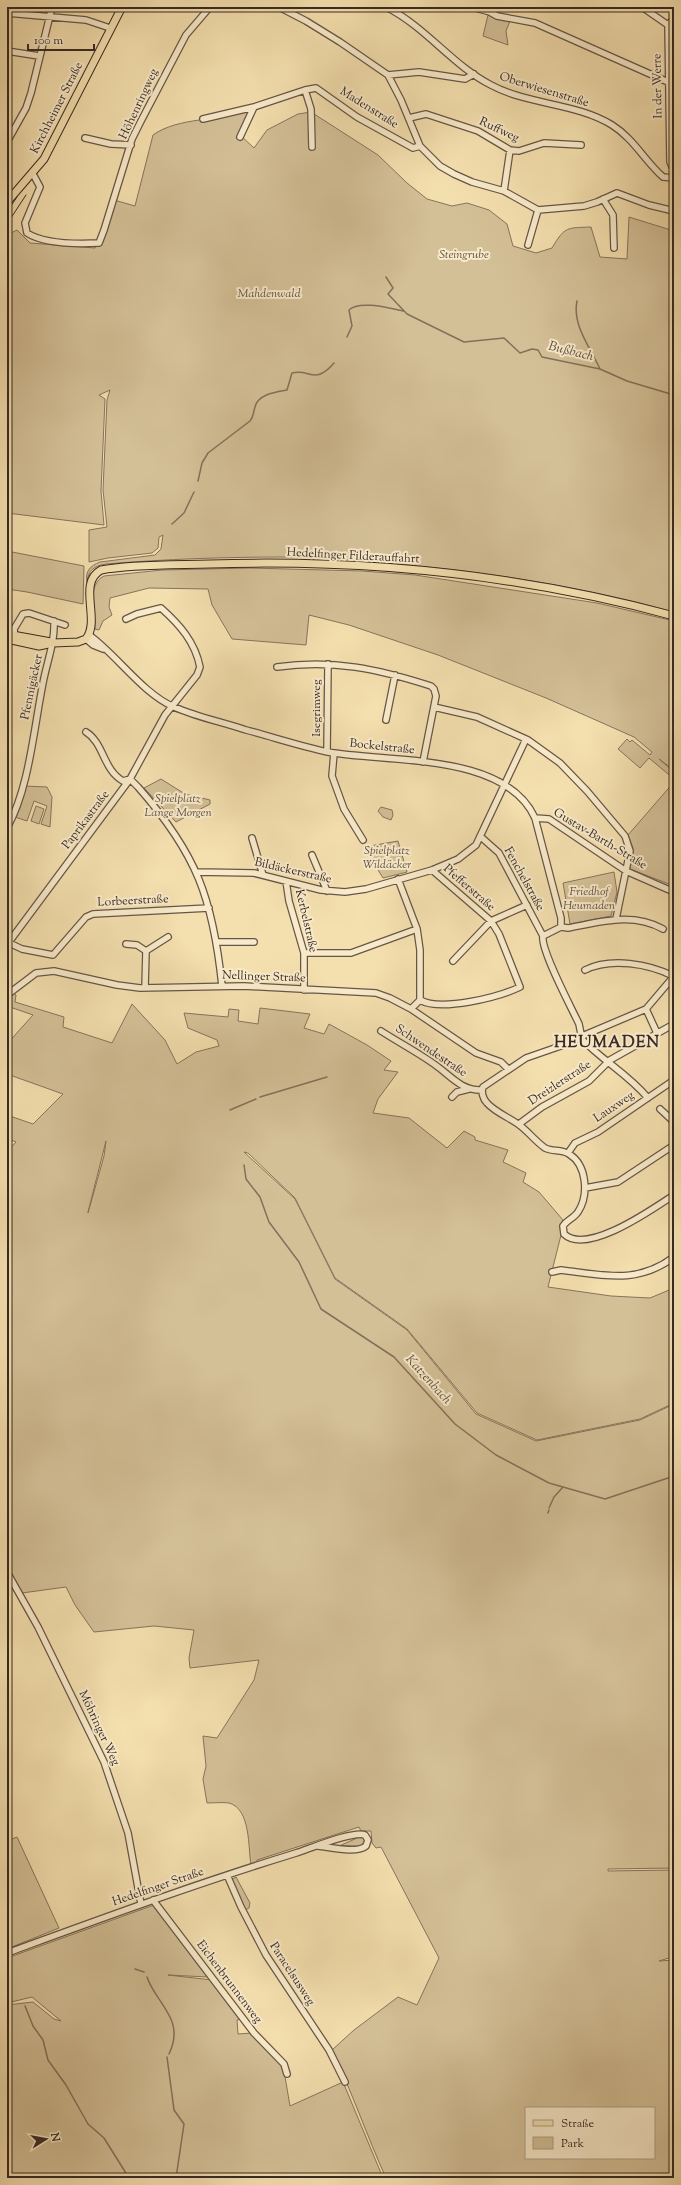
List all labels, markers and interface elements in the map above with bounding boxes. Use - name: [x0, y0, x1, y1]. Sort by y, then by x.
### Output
- scale bar: [28, 26, 94, 52]
- text: 100 m: [34, 32, 63, 50]
- street label: In der Werre: [648, 53, 668, 119]
- street label: Kirchheimer Straße: [26, 59, 88, 157]
- street label: Höhenringweg: [115, 65, 163, 142]
- street label: Oberwiesenstraße: [497, 68, 591, 112]
- street label: Madenstraße: [336, 83, 402, 133]
- street label: Ruffweg: [476, 113, 522, 147]
- park label: Steingrube: [439, 246, 489, 264]
- park label: Mahdenwald: [237, 285, 301, 303]
- water label: Bußbach: [547, 338, 596, 366]
- street label: Hedelfinger Filderauffahrt: [286, 544, 420, 568]
- street label: Pfennigäcker: [16, 652, 48, 721]
- street label: Isegrimweg: [308, 679, 326, 737]
- street label: Bockelstraße: [349, 735, 416, 759]
- street label: Paprikastraße: [58, 787, 114, 853]
- park label: Spielplatz Lange Morgen: [144, 790, 212, 822]
- street label: Gustav-Barth-Straße: [550, 804, 651, 874]
- park label: Spielplatz Wildäcker: [363, 842, 412, 874]
- street label: Fenchelstraße: [499, 844, 549, 915]
- street label: Bildäckerstraße: [253, 853, 334, 889]
- street label: Pfefferstraße: [439, 860, 499, 916]
- park label: Friedhof Heumaden: [563, 883, 616, 915]
- street label: Kerbelstraße: [290, 888, 322, 955]
- street label: Lorbeerstraße: [97, 890, 169, 912]
- street label: Nellinger Straße: [222, 967, 307, 987]
- street label: Schwendestraße: [391, 1020, 471, 1082]
- district label: HEUMADEN: [554, 1032, 660, 1055]
- street label: Dreizlerstraße: [525, 1056, 595, 1110]
- street label: Lauxweg: [590, 1087, 638, 1127]
- water label: Katzenbach: [401, 1351, 456, 1409]
- street label: Möhringer Weg: [74, 1687, 124, 1769]
- street label: Hedelfinger Straße: [110, 1863, 207, 1911]
- street label: Eichenbrunnenweg: [192, 1937, 266, 2027]
- street label: Paracelsusweg: [265, 1939, 319, 2009]
- legend: [525, 2107, 655, 2159]
- text: Straße: [561, 2115, 595, 2133]
- north arrow: [26, 2119, 66, 2159]
- text: N: [46, 2130, 64, 2143]
- text: Park: [561, 2135, 584, 2153]

